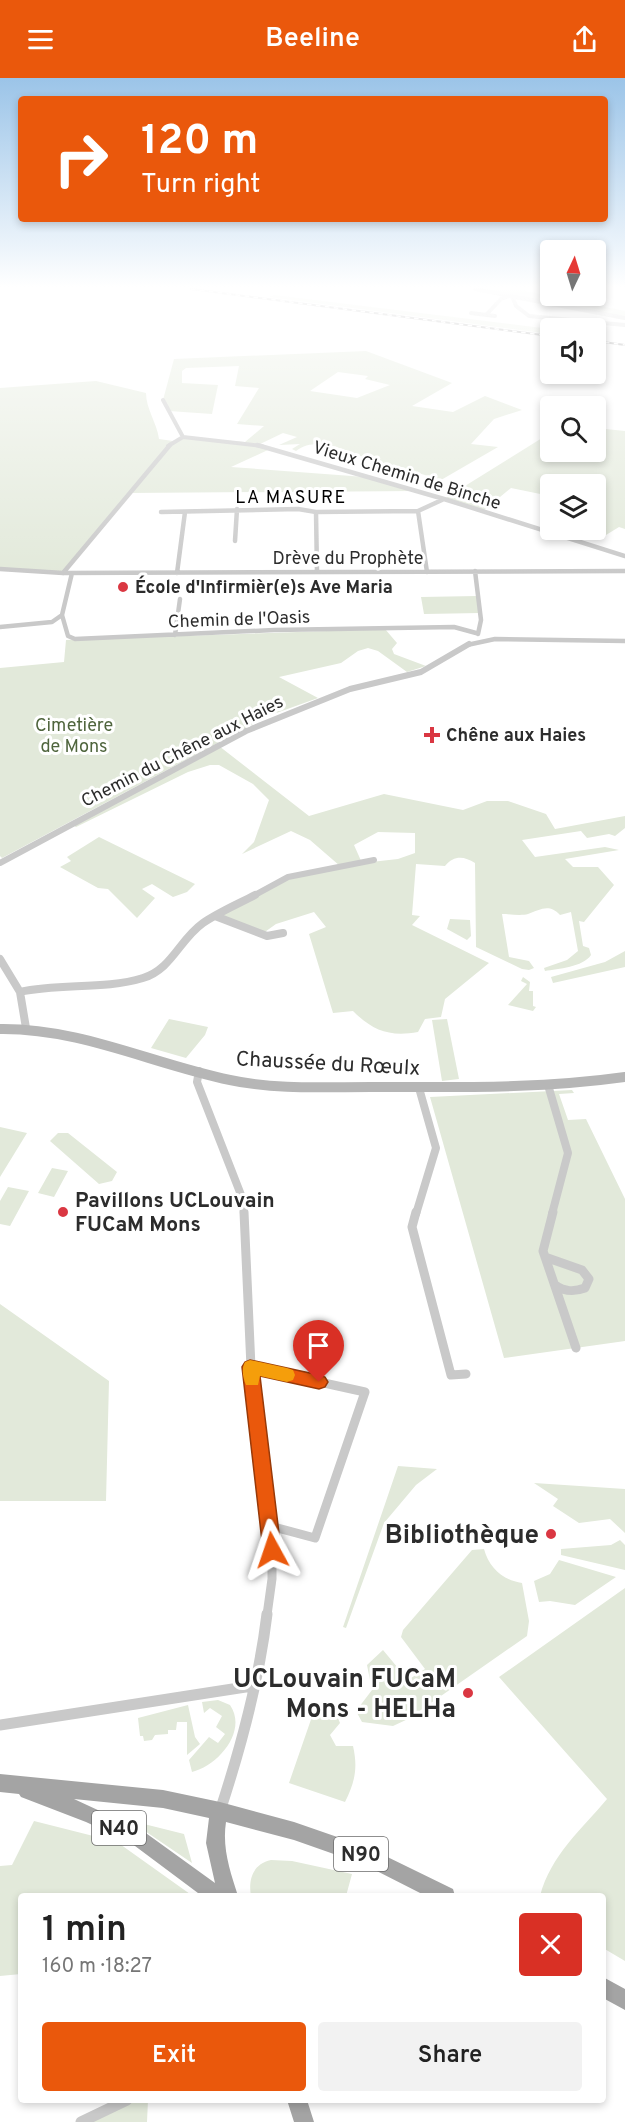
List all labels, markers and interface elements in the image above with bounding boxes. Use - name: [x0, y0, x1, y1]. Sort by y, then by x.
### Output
- text: Beeline: [265, 22, 360, 56]
- icon: menu: [24, 23, 57, 56]
- icon: share: [568, 23, 601, 56]
- text: 120 m: [141, 116, 258, 169]
- icon: right: [42, 120, 120, 198]
- text: Turn right: [141, 168, 260, 202]
- north arrow: [540, 240, 606, 306]
- map controls: [540, 240, 606, 540]
- button: sound: [540, 318, 606, 384]
- button: search: [540, 396, 606, 462]
- street label: Vieux Chemin de Binche: [310, 437, 504, 516]
- button: layers: [540, 474, 606, 540]
- district label: LA MASURE: [235, 487, 347, 510]
- street label: Drève du Prophète: [272, 548, 424, 571]
- place label: École d'Infirmièr(e)s Ave Maria: [135, 575, 393, 600]
- marker: École d'Infirmièr(e)s Ave Maria: [116, 580, 130, 594]
- street label: Chemin de l'Oasis: [167, 607, 311, 634]
- street label: Chemin du Chêne aux Haies: [78, 691, 288, 813]
- park label: Cimetière de Mons: [35, 715, 113, 759]
- place label: Chêne aux Haies: [446, 725, 586, 748]
- marker: Chêne aux Haies: [423, 726, 441, 744]
- street label: Chaussée du Rœulx: [235, 1046, 421, 1083]
- place label: Pavillons UCLouvain FUCaM Mons: [75, 1188, 275, 1239]
- marker: Pavillons UCLouvain FUCaM Mons: [56, 1205, 70, 1219]
- pin: [293, 1320, 344, 1382]
- icon: arrive: [302, 1329, 335, 1362]
- position arrow: [240, 1518, 304, 1582]
- place label: Bibliothèque: [385, 1520, 539, 1553]
- marker: Bibliothèque: [544, 1527, 558, 1541]
- place label: UCLouvain FUCaM Mons - HELHa: [233, 1664, 456, 1727]
- marker: UCLouvain FUCaM Mons - HELHa: [461, 1686, 475, 1700]
- road number: N40: [92, 1811, 146, 1845]
- road number: N90: [334, 1837, 388, 1871]
- text: 1 min: [42, 1908, 127, 1954]
- button: close: [519, 1913, 582, 1976]
- text: 160 m · 18:27: [42, 1954, 152, 1980]
- button: Exit: [42, 2022, 306, 2091]
- button: Share: [318, 2022, 582, 2091]

